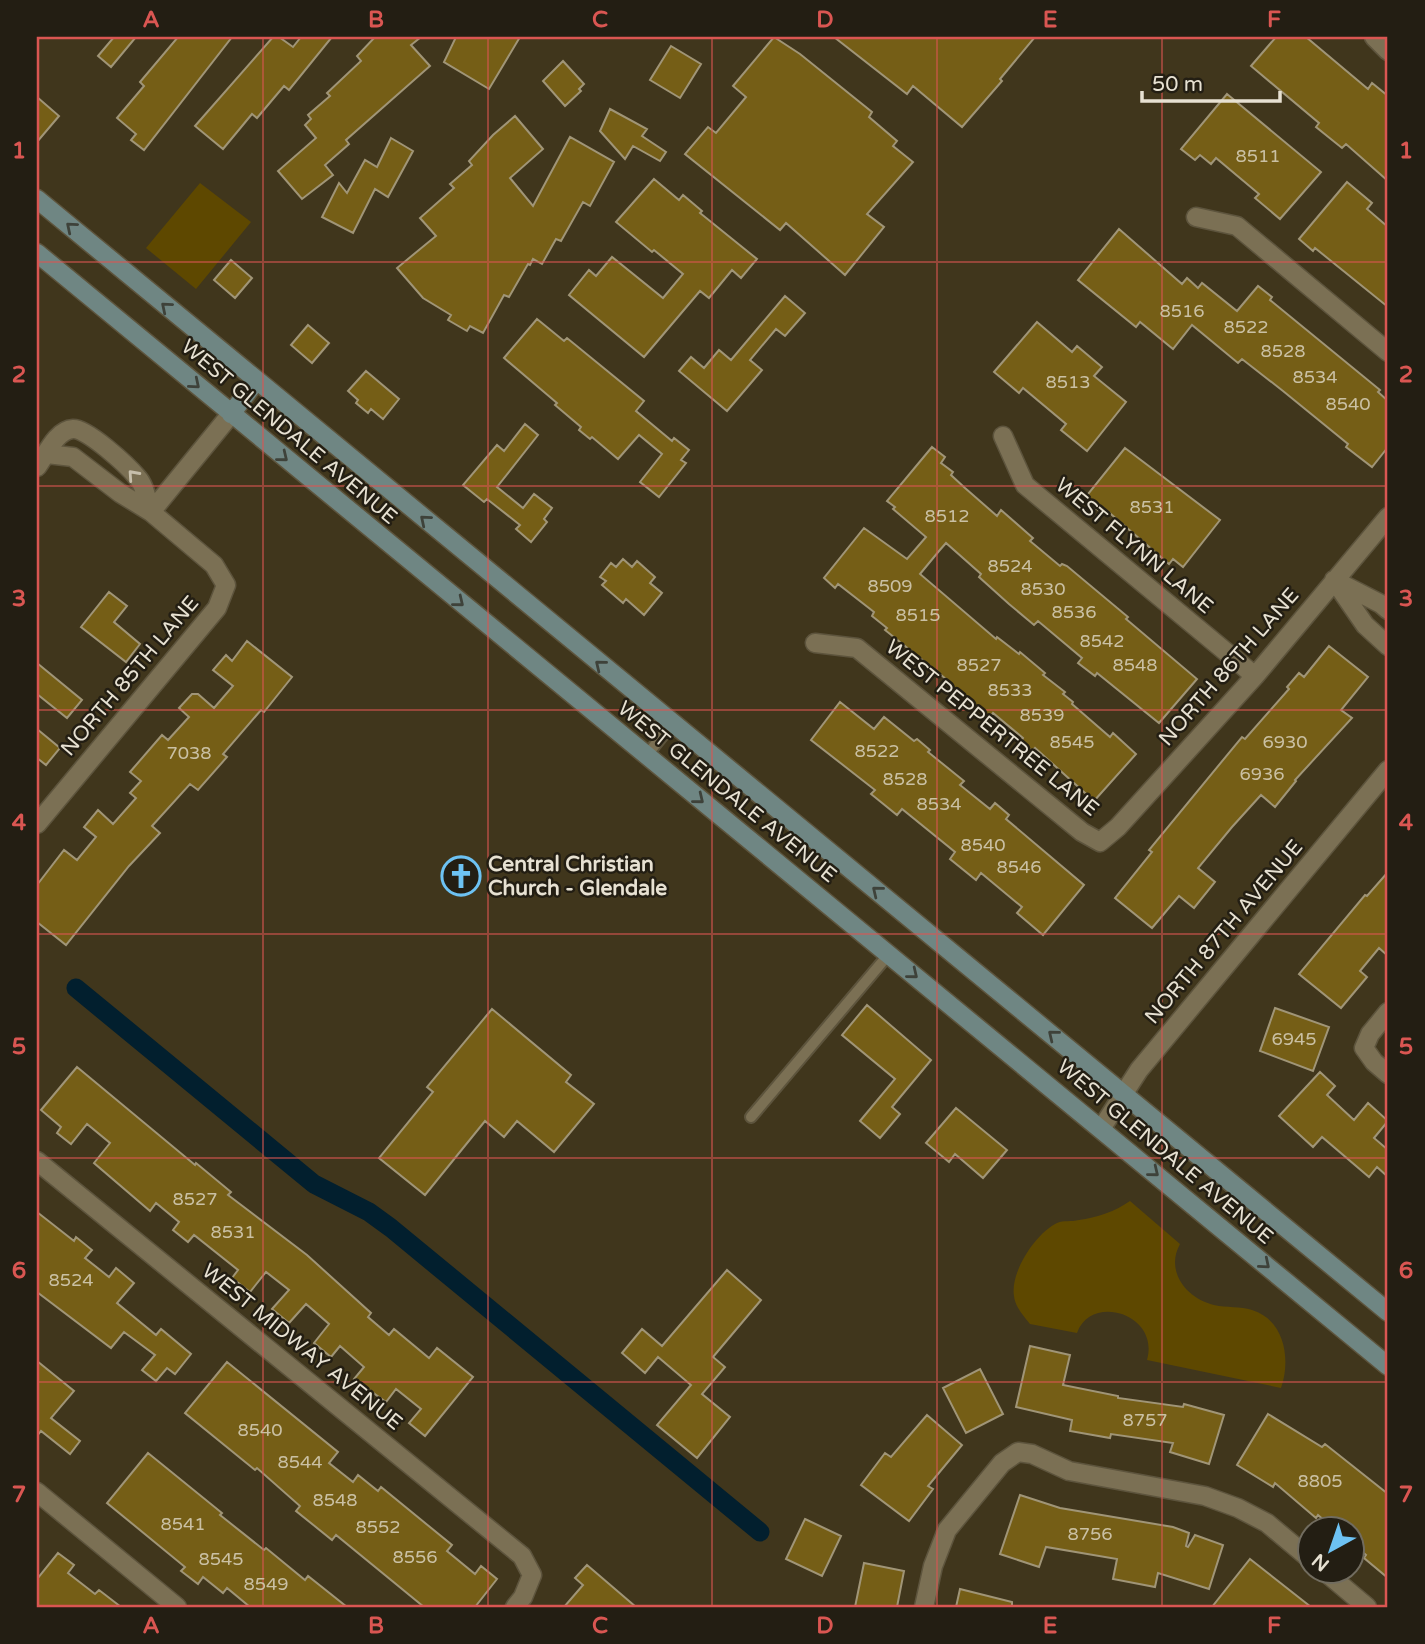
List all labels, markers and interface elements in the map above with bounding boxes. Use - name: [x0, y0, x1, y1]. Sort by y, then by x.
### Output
- text: A: [142, 6, 160, 34]
- text: B: [368, 6, 384, 34]
- text: C: [592, 6, 608, 34]
- text: D: [816, 6, 834, 34]
- text: E: [1043, 6, 1057, 34]
- text: F: [1267, 6, 1281, 34]
- scale bar: [1142, 60, 1280, 104]
- text: 50 m: [1152, 72, 1203, 97]
- text: 1: [12, 137, 26, 165]
- text: 1: [1399, 137, 1413, 165]
- house number: 8511: [1235, 145, 1281, 167]
- one-way arrow: [67, 223, 79, 236]
- house number: 8516: [1159, 300, 1205, 322]
- one-way arrow: [162, 302, 174, 315]
- house number: 8522: [1223, 316, 1269, 338]
- street label: WEST GLENDALE AVENUE: [176, 334, 402, 530]
- house number: 8528: [1260, 340, 1306, 362]
- text: 2: [12, 361, 26, 389]
- text: 2: [1399, 361, 1413, 389]
- house number: 8534: [1292, 366, 1338, 388]
- house number: 8513: [1045, 371, 1091, 393]
- one-way arrow: [186, 376, 199, 388]
- house number: 8540: [1325, 393, 1371, 415]
- one-way arrow: [276, 449, 288, 462]
- one-way arrow: [129, 470, 141, 483]
- street label: WEST FLYNN LANE: [1050, 473, 1218, 619]
- house number: 8531: [1129, 496, 1175, 518]
- house number: 8512: [924, 505, 970, 527]
- one-way arrow: [420, 516, 433, 528]
- house number: 8524: [987, 555, 1033, 577]
- house number: 8509: [867, 575, 913, 597]
- house number: 8530: [1020, 578, 1066, 600]
- street label: NORTH 86TH LANE: [1154, 583, 1304, 751]
- text: 3: [12, 585, 26, 613]
- text: 3: [1399, 585, 1413, 613]
- street label: NORTH 85TH LANE: [56, 591, 204, 761]
- one-way arrow: [451, 594, 464, 606]
- house number: 8536: [1051, 601, 1097, 623]
- house number: 8515: [895, 604, 941, 626]
- house number: 8542: [1079, 630, 1125, 652]
- street label: WEST PEPPERTREE LANE: [880, 634, 1104, 822]
- house number: 8527: [956, 654, 1002, 676]
- house number: 8548: [1112, 654, 1158, 676]
- one-way arrow: [596, 661, 609, 673]
- house number: 8533: [987, 679, 1033, 701]
- street label: WEST GLENDALE AVENUE: [613, 696, 841, 888]
- house number: 8539: [1019, 704, 1065, 726]
- house number: 8545: [1049, 731, 1095, 753]
- house number: 6930: [1262, 731, 1308, 753]
- house number: 8522: [854, 740, 900, 762]
- house number: 7038: [166, 742, 212, 764]
- house number: 6936: [1239, 763, 1285, 785]
- house number: 8528: [882, 768, 928, 790]
- one-way arrow: [691, 791, 703, 804]
- house number: 8534: [916, 793, 962, 815]
- text: 4: [12, 809, 27, 837]
- text: 4: [1399, 809, 1414, 837]
- house number: 8540: [960, 834, 1006, 856]
- street label: NORTH 87TH AVENUE: [1140, 835, 1308, 1029]
- place label: Central Christian Church - Glendale: [488, 852, 667, 901]
- church icon: Central Christian Church - Glendale: [440, 855, 482, 897]
- house number: 8546: [996, 856, 1042, 878]
- one-way arrow: [872, 887, 884, 900]
- one-way arrow: [904, 966, 917, 978]
- house number: 6945: [1271, 1028, 1317, 1050]
- one-way arrow: [1049, 1031, 1062, 1043]
- text: 5: [12, 1033, 26, 1061]
- text: 5: [1399, 1033, 1413, 1061]
- street label: WEST GLENDALE AVENUE: [1052, 1054, 1278, 1250]
- one-way arrow: [1145, 1164, 1158, 1176]
- house number: 8527: [172, 1188, 218, 1210]
- house number: 8531: [210, 1221, 256, 1243]
- one-way arrow: [1257, 1256, 1270, 1268]
- text: 6: [12, 1257, 26, 1285]
- text: 6: [1399, 1257, 1413, 1285]
- street label: WEST MIDWAY AVENUE: [197, 1258, 407, 1436]
- house number: 8524: [48, 1269, 94, 1291]
- house number: 8757: [1122, 1409, 1168, 1431]
- house number: 8540: [237, 1419, 283, 1441]
- house number: 8544: [277, 1451, 323, 1473]
- house number: 8805: [1297, 1470, 1343, 1492]
- text: 7: [12, 1481, 26, 1509]
- text: 7: [1399, 1481, 1413, 1509]
- house number: 8548: [312, 1489, 358, 1511]
- house number: 8541: [160, 1513, 206, 1535]
- north arrow: [1296, 1514, 1366, 1584]
- house number: 8552: [355, 1516, 401, 1538]
- house number: 8756: [1067, 1523, 1113, 1545]
- house number: 8556: [392, 1546, 438, 1568]
- house number: 8545: [198, 1548, 244, 1570]
- text: N: [1308, 1549, 1334, 1576]
- house number: 8549: [243, 1573, 289, 1595]
- text: A: [142, 1612, 160, 1640]
- text: B: [368, 1612, 384, 1640]
- text: C: [592, 1612, 608, 1640]
- text: D: [816, 1612, 834, 1640]
- text: E: [1043, 1612, 1057, 1640]
- text: F: [1267, 1612, 1281, 1640]

